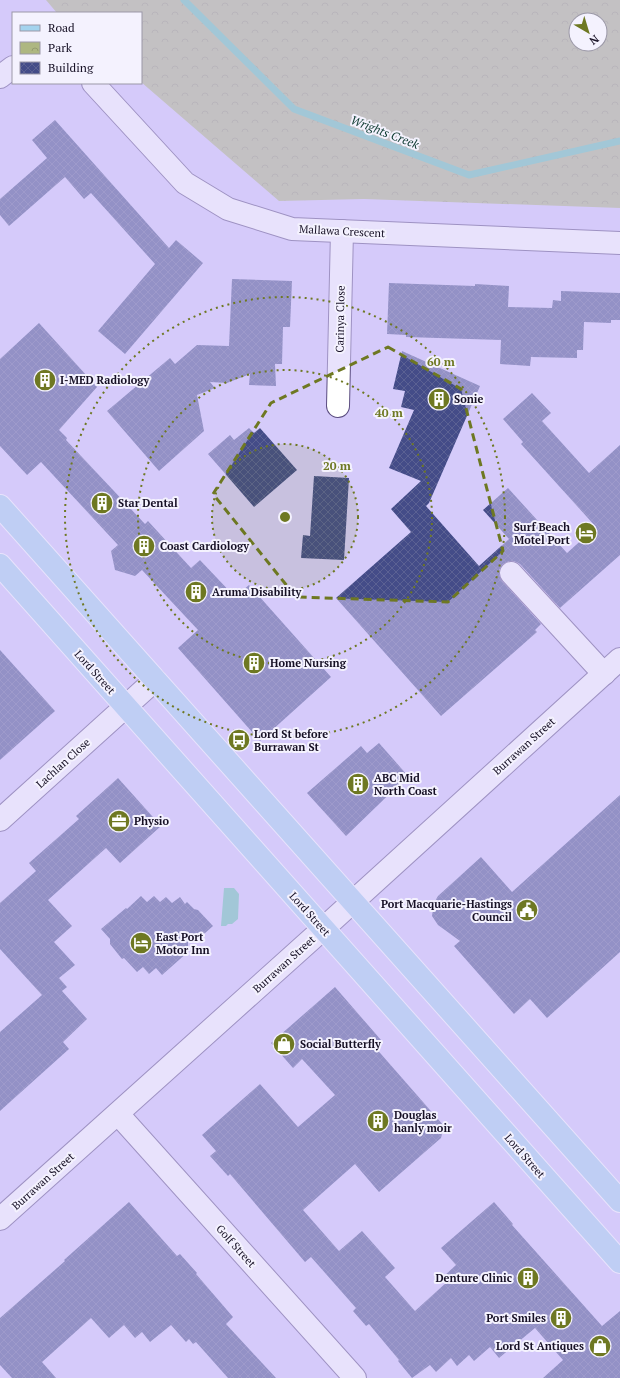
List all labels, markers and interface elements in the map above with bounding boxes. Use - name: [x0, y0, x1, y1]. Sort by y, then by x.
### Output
- legend: [12, 12, 142, 84]
- north arrow: [568, 12, 608, 52]
- text: Road: [48, 20, 75, 35]
- text: N: [586, 32, 602, 48]
- text: Park: [48, 40, 73, 55]
- text: Building: [48, 60, 94, 75]
- water label: Wrights Creek: [349, 112, 421, 152]
- street label: Mallawa Crescent: [299, 222, 385, 240]
- street label: Carinya Close: [332, 285, 348, 353]
- text: 60 m: [427, 354, 455, 369]
- building icon: I-MED Radiology: [32, 367, 58, 393]
- place label: I-MED Radiology: [60, 373, 150, 387]
- building icon: Sonie: [426, 386, 452, 412]
- place label: Sonie: [454, 392, 483, 406]
- text: 40 m: [375, 405, 403, 420]
- text: 20 m: [323, 458, 351, 473]
- building icon: Star Dental: [89, 490, 115, 516]
- place label: Star Dental: [118, 496, 178, 510]
- centre of rings: [278, 510, 292, 524]
- place label: Surf Beach Motel Port: [514, 520, 571, 547]
- hotel icon: Surf Beach Motel Port: [573, 520, 599, 546]
- building icon: Coast Cardiology: [131, 533, 157, 559]
- place label: Coast Cardiology: [160, 539, 249, 553]
- building icon: Aruma Disability: [183, 579, 209, 605]
- place label: Aruma Disability: [212, 585, 301, 599]
- street label: Lord Street: [72, 647, 118, 697]
- building icon: Home Nursing: [241, 650, 267, 676]
- place label: Home Nursing: [270, 656, 347, 670]
- street label: Burrawan Street: [490, 714, 558, 778]
- bus stop icon: Lord St before Burrawan St: [226, 727, 252, 753]
- place label: Lord St before Burrawan St: [254, 727, 328, 754]
- street label: Lachlan Close: [33, 735, 93, 791]
- building icon: ABC Mid North Coast: [345, 771, 371, 797]
- place label: ABC Mid North Coast: [374, 771, 438, 798]
- office icon: Physio: [106, 808, 132, 834]
- place label: Physio: [134, 814, 170, 828]
- street label: Lord Street: [287, 889, 333, 939]
- place label: Port Macquarie-Hastings Council: [381, 897, 512, 924]
- public building icon: Port Macquarie-Hastings Council: [514, 897, 540, 923]
- hotel icon: East Port Motor Inn: [128, 930, 154, 956]
- place label: East Port Motor Inn: [156, 930, 210, 957]
- street label: Burrawan Street: [250, 932, 318, 996]
- shop icon: Social Butterfly: [271, 1031, 297, 1057]
- place label: Social Butterfly: [300, 1037, 381, 1051]
- building icon: Douglas hanly moir: [365, 1108, 391, 1134]
- place label: Douglas hanly moir: [394, 1108, 452, 1135]
- street label: Lord Street: [502, 1131, 548, 1181]
- street label: Burrawan Street: [9, 1149, 77, 1213]
- street label: Golf Street: [213, 1222, 259, 1270]
- building icon: Denture Clinic: [515, 1265, 541, 1291]
- place label: Denture Clinic: [436, 1271, 513, 1285]
- building icon: Port Smiles: [548, 1305, 574, 1331]
- place label: Port Smiles: [486, 1311, 546, 1325]
- shop icon: Lord St Antiques: [587, 1333, 613, 1359]
- place label: Lord St Antiques: [496, 1339, 584, 1353]

